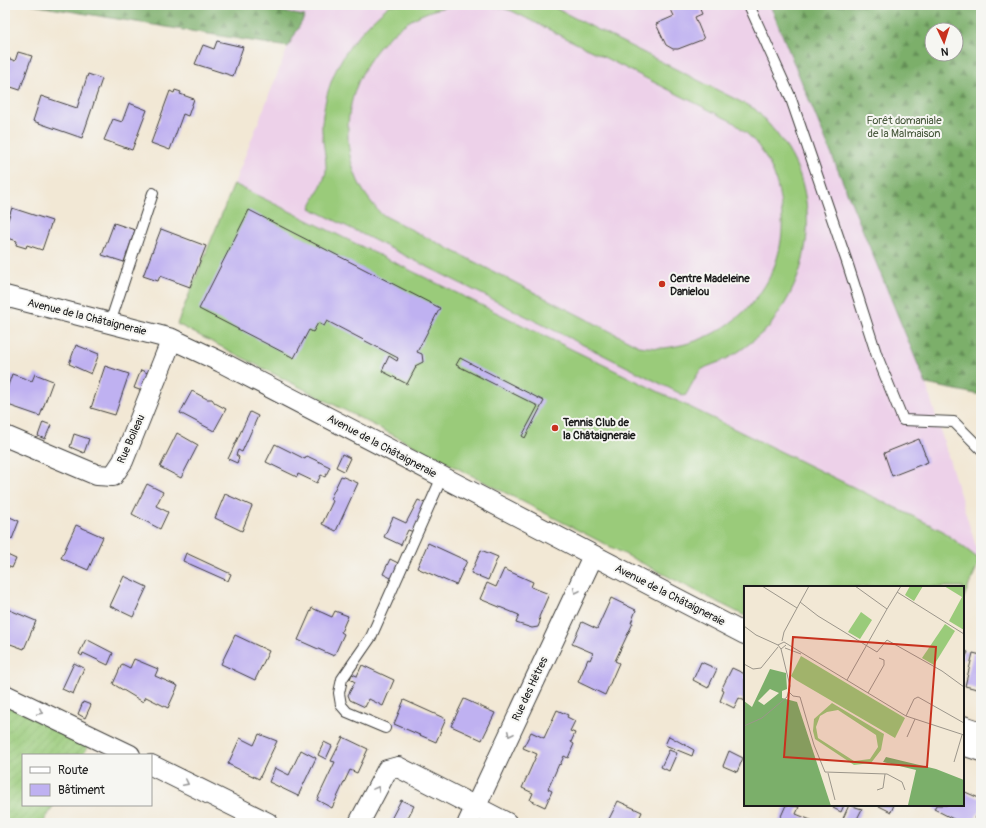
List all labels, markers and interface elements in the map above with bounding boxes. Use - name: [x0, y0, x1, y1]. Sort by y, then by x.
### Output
- north arrow: [924, 22, 964, 62]
- text: N: [940, 45, 949, 58]
- park label: Forêt domaniale de la Malmaison: [866, 114, 942, 140]
- place label: Centre Madeleine Danielou: [670, 272, 750, 298]
- marker: Centre Madeleine Danielou: [657, 279, 667, 289]
- street label: Avenue de la Châtaigneraie: [26, 296, 148, 338]
- street label: Rue Boileau: [114, 412, 148, 466]
- street label: Avenue de la Châtaigneraie: [325, 412, 439, 481]
- place label: Tennis Club de la Châtaigneraie: [562, 416, 636, 442]
- marker: Tennis Club de la Châtaigneraie: [550, 423, 560, 433]
- street label: Avenue de la Châtaigneraie: [613, 562, 728, 629]
- inset map: [744, 586, 964, 806]
- one-way arrow: [573, 587, 581, 594]
- street label: Rue des Hêtres: [509, 655, 551, 723]
- one-way arrow: [36, 707, 43, 715]
- one-way arrow: [506, 731, 514, 738]
- legend: [22, 754, 152, 806]
- text: Route: [58, 763, 88, 778]
- one-way arrow: [182, 778, 189, 786]
- text: Bâtiment: [58, 783, 105, 798]
- one-way arrow: [373, 785, 380, 793]

